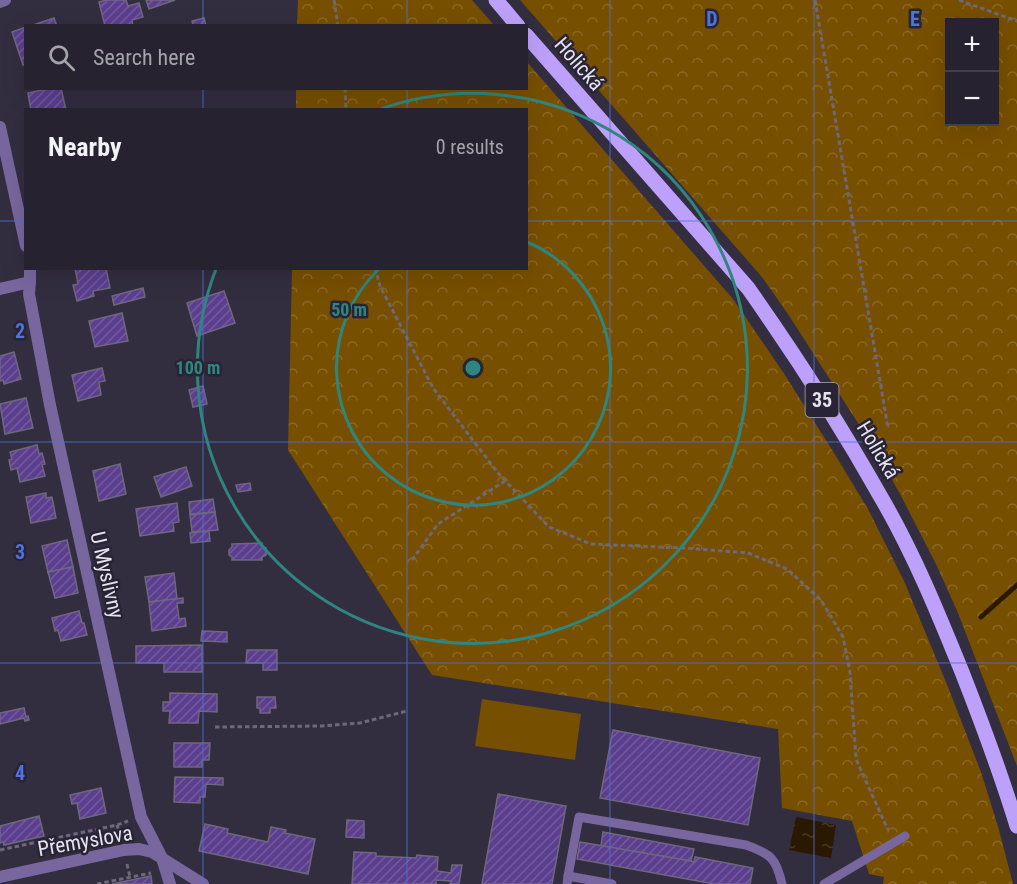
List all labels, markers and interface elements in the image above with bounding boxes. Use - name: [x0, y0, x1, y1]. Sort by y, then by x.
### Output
- text: D: [706, 7, 718, 31]
- text: E: [910, 7, 920, 31]
- map controls: [945, 18, 999, 126]
- button: +: [945, 18, 999, 72]
- search box: [24, 24, 528, 90]
- street label: Holická: [549, 33, 609, 95]
- icon: search: [45, 41, 78, 74]
- text: Search here: [93, 45, 195, 70]
- button: −: [945, 72, 999, 126]
- text: Nearby: [48, 132, 122, 162]
- text: 0 results: [436, 135, 504, 159]
- text: 50 m: [331, 299, 367, 320]
- text: 2: [15, 319, 25, 343]
- text: 100 m: [176, 357, 220, 378]
- centre of rings: [463, 358, 483, 378]
- road number: 35: [806, 383, 838, 417]
- street label: Holická: [852, 417, 904, 483]
- street label: U Myslivny: [85, 529, 129, 621]
- text: 3: [15, 540, 25, 564]
- text: 4: [15, 761, 25, 785]
- street label: Přemyslova: [36, 821, 134, 861]

